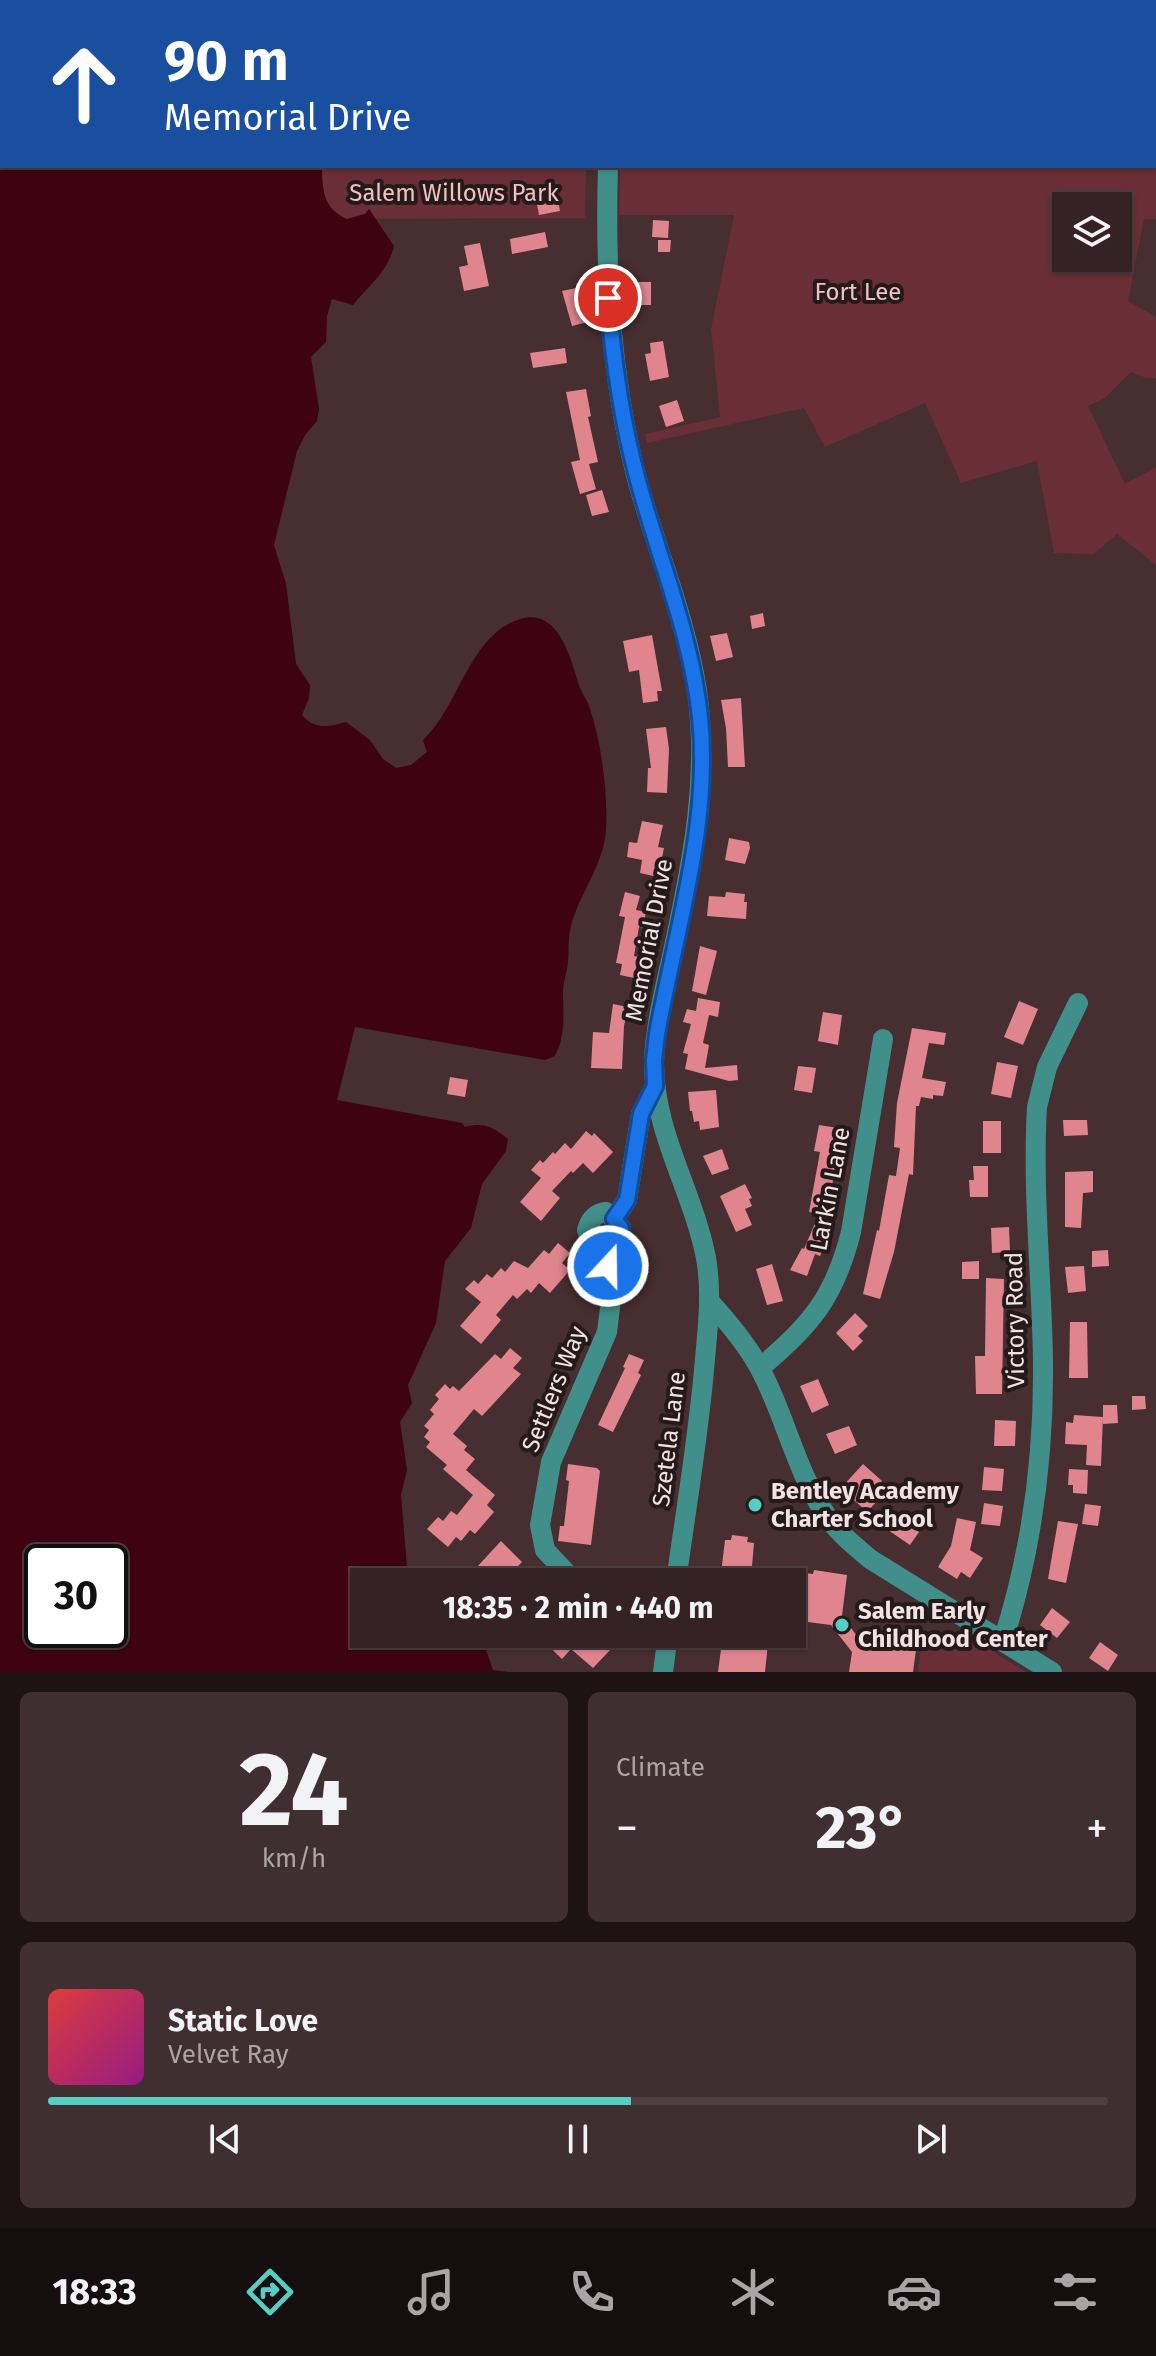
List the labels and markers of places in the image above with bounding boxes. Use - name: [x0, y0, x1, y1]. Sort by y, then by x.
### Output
- pin: [574, 264, 642, 332]
- place label: Bentley Academy Charter School: [771, 1477, 959, 1533]
- marker: Bentley Academy Charter School: [746, 1496, 764, 1514]
- place label: Salem Early Childhood Center: [858, 1597, 1048, 1653]
- marker: Salem Early Childhood Center: [833, 1616, 851, 1634]

